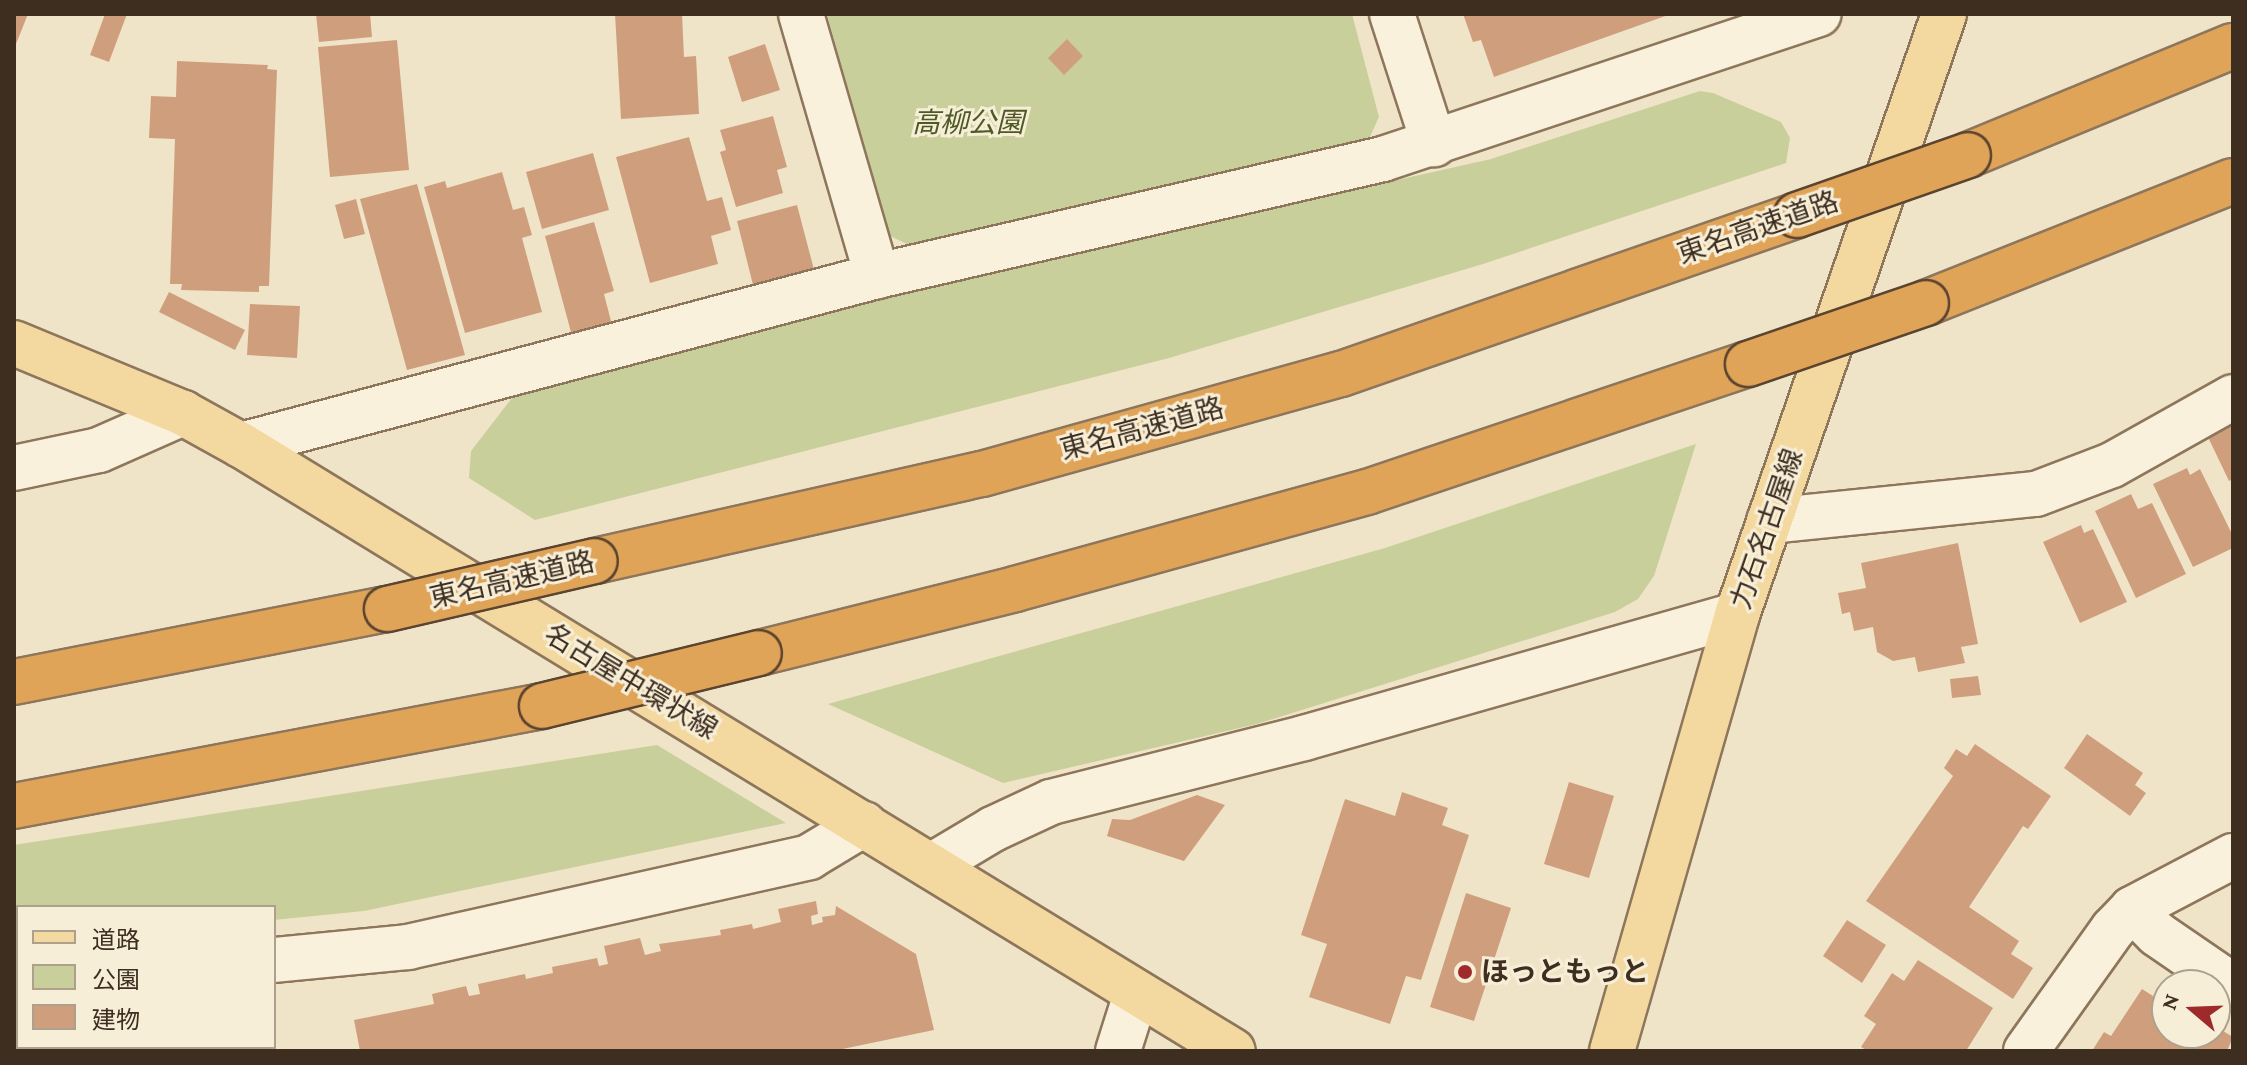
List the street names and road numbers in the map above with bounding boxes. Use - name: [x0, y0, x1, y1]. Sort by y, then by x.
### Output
- street label: 東名高速道路: [1673, 185, 1843, 271]
- street label: 東名高速道路: [1057, 391, 1227, 467]
- street label: 力石名古屋線: [1724, 444, 1810, 614]
- street label: 東名高速道路: [426, 545, 598, 615]
- street label: 名古屋中環状線: [538, 617, 724, 747]

